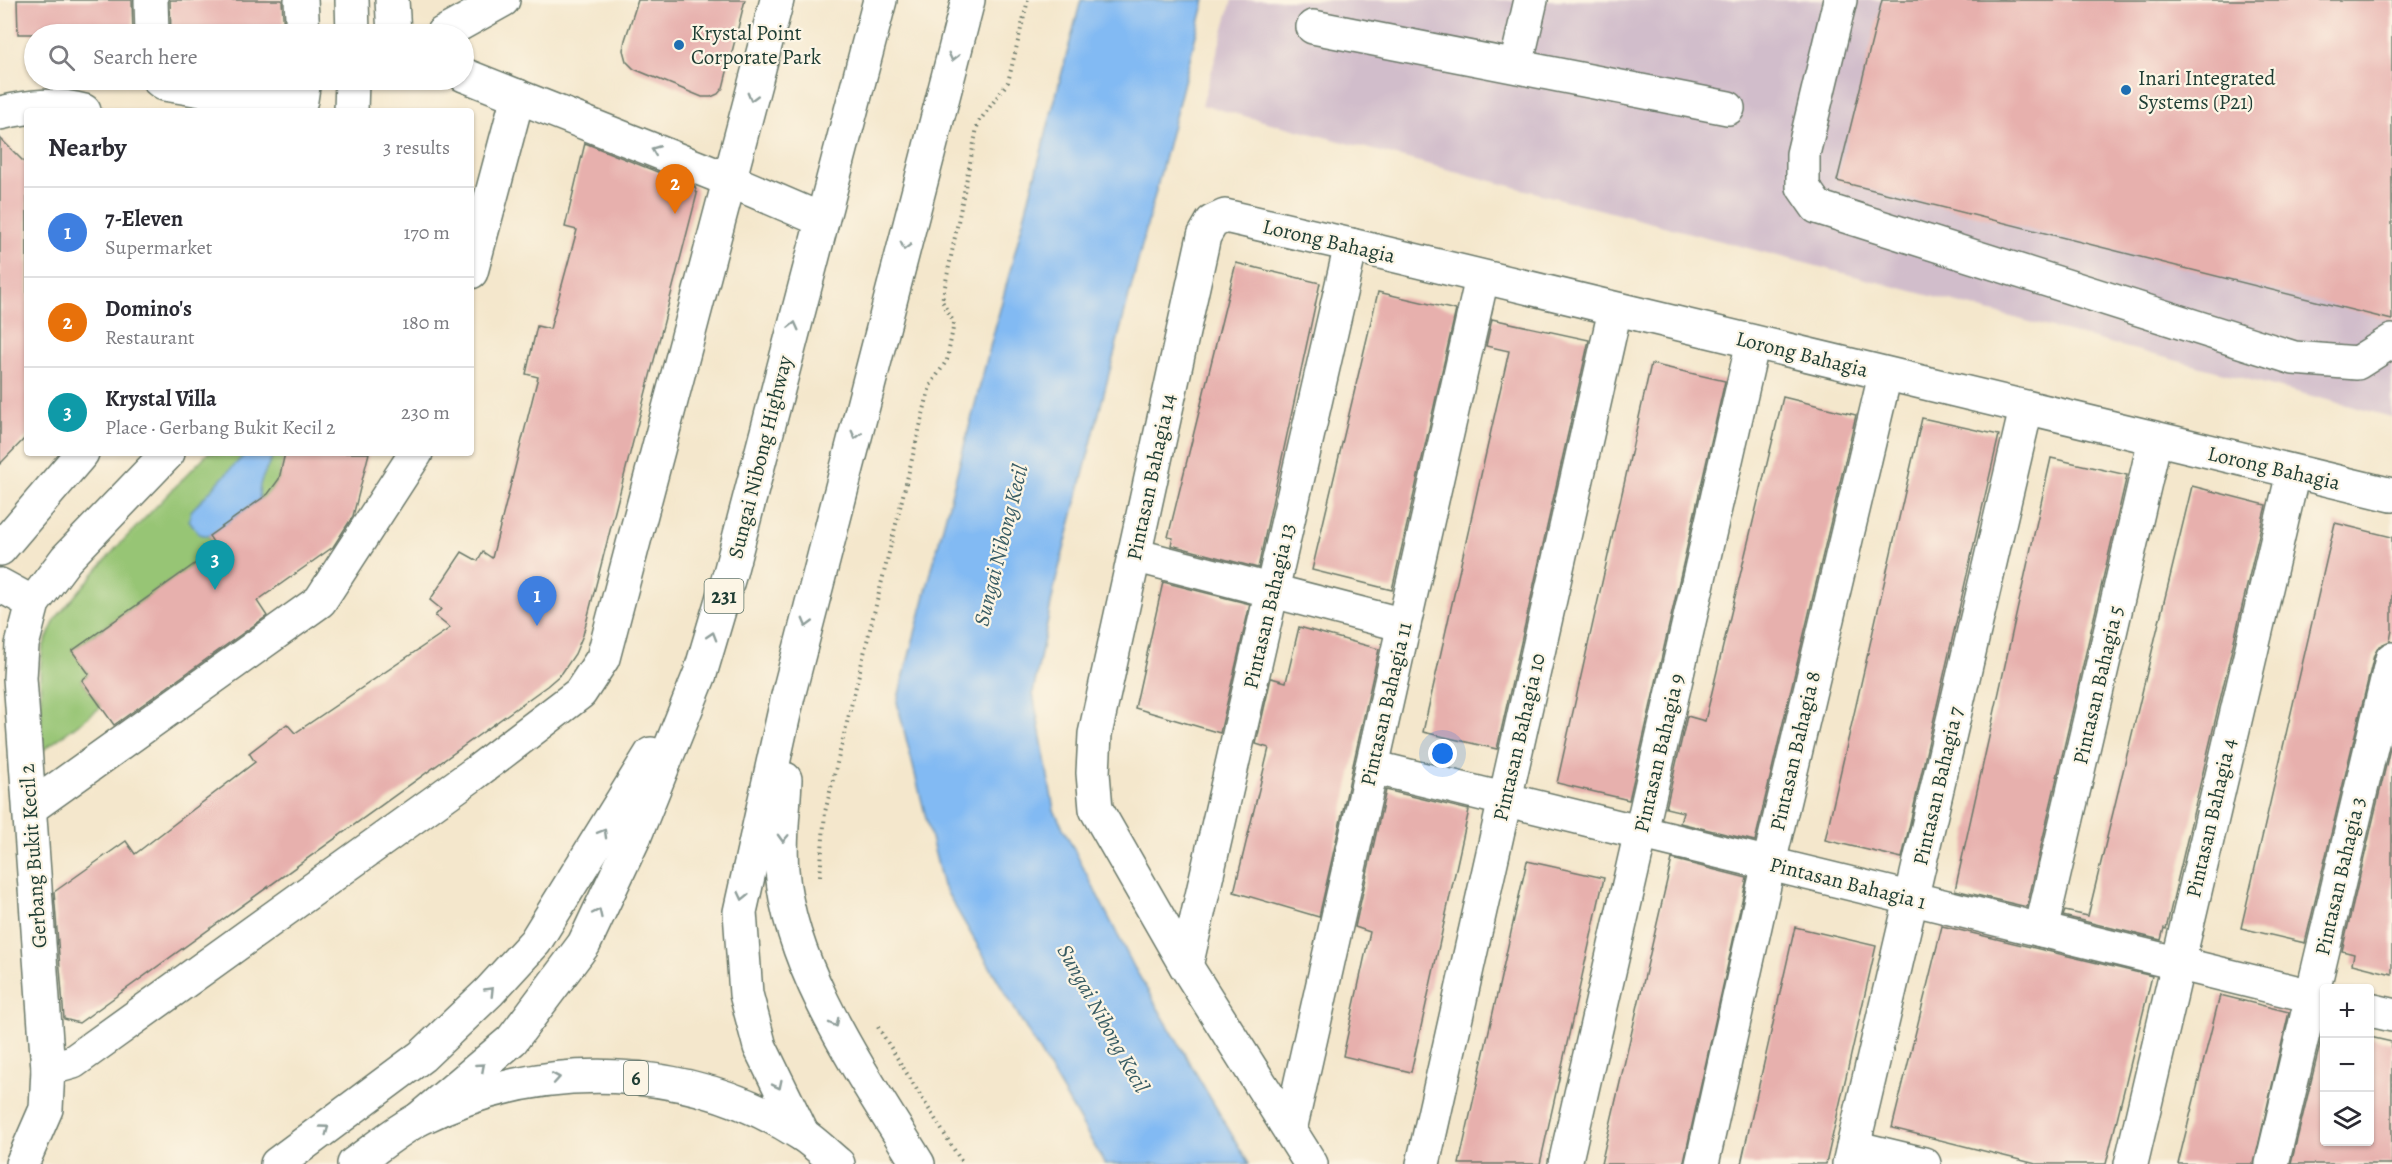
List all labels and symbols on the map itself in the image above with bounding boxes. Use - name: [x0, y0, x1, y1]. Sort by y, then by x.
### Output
- place label: Krystal Point Corporate Park: [691, 19, 822, 71]
- marker: Krystal Point Corporate Park: [672, 38, 686, 52]
- one-way arrow: [948, 52, 961, 62]
- place label: Inari Integrated Systems (P21): [2138, 64, 2276, 116]
- marker: Inari Integrated Systems (P21): [2119, 83, 2133, 97]
- one-way arrow: [747, 91, 759, 102]
- one-way arrow: [650, 145, 660, 158]
- pin: 2: [656, 164, 694, 214]
- street label: Lorong Bahagia: [1260, 212, 1398, 270]
- one-way arrow: [899, 240, 912, 250]
- one-way arrow: [787, 321, 800, 331]
- street label: Lorong Bahagia: [1733, 324, 1871, 384]
- street label: Sungai Nibong Highway: [721, 352, 799, 561]
- street label: Pintasan Bahagia 14: [1120, 391, 1182, 563]
- one-way arrow: [851, 429, 864, 439]
- street label: Lorong Bahagia: [2205, 439, 2343, 497]
- water label: Sungai Nibong Kecil: [966, 461, 1036, 629]
- street label: Pintasan Bahagia 13: [1236, 521, 1302, 691]
- pin: 3: [196, 540, 234, 590]
- pin: 1: [518, 576, 556, 626]
- road number: 231: [704, 579, 744, 613]
- street label: Pintasan Bahagia 5: [2066, 603, 2130, 767]
- one-way arrow: [802, 617, 814, 628]
- street label: Pintasan Bahagia 11: [1354, 619, 1418, 789]
- one-way arrow: [705, 631, 717, 642]
- street label: Pintasan Bahagia 10: [1486, 650, 1552, 824]
- street label: Pintasan Bahagia 8: [1763, 668, 1827, 834]
- street label: Pintasan Bahagia 9: [1627, 671, 1691, 835]
- street label: Pintasan Bahagia 7: [1906, 704, 1970, 868]
- street label: Pintasan Bahagia 4: [2179, 736, 2243, 900]
- your location: [1428, 739, 1457, 768]
- street label: Gerbang Bukit Kecil 2: [13, 763, 53, 949]
- street label: Pintasan Bahagia 3: [2308, 794, 2372, 958]
- one-way arrow: [595, 829, 607, 839]
- one-way arrow: [777, 834, 789, 843]
- street label: Pintasan Bahagia 1: [1767, 850, 1929, 916]
- one-way arrow: [738, 891, 751, 901]
- one-way arrow: [591, 909, 603, 920]
- water label: Sungai Nibong Kecil: [1050, 939, 1157, 1099]
- one-way arrow: [483, 987, 494, 998]
- one-way arrow: [828, 1017, 839, 1027]
- road number: 6: [624, 1061, 648, 1095]
- one-way arrow: [474, 1063, 485, 1074]
- one-way arrow: [551, 1072, 561, 1085]
- one-way arrow: [771, 1078, 783, 1089]
- one-way arrow: [318, 1126, 329, 1137]

